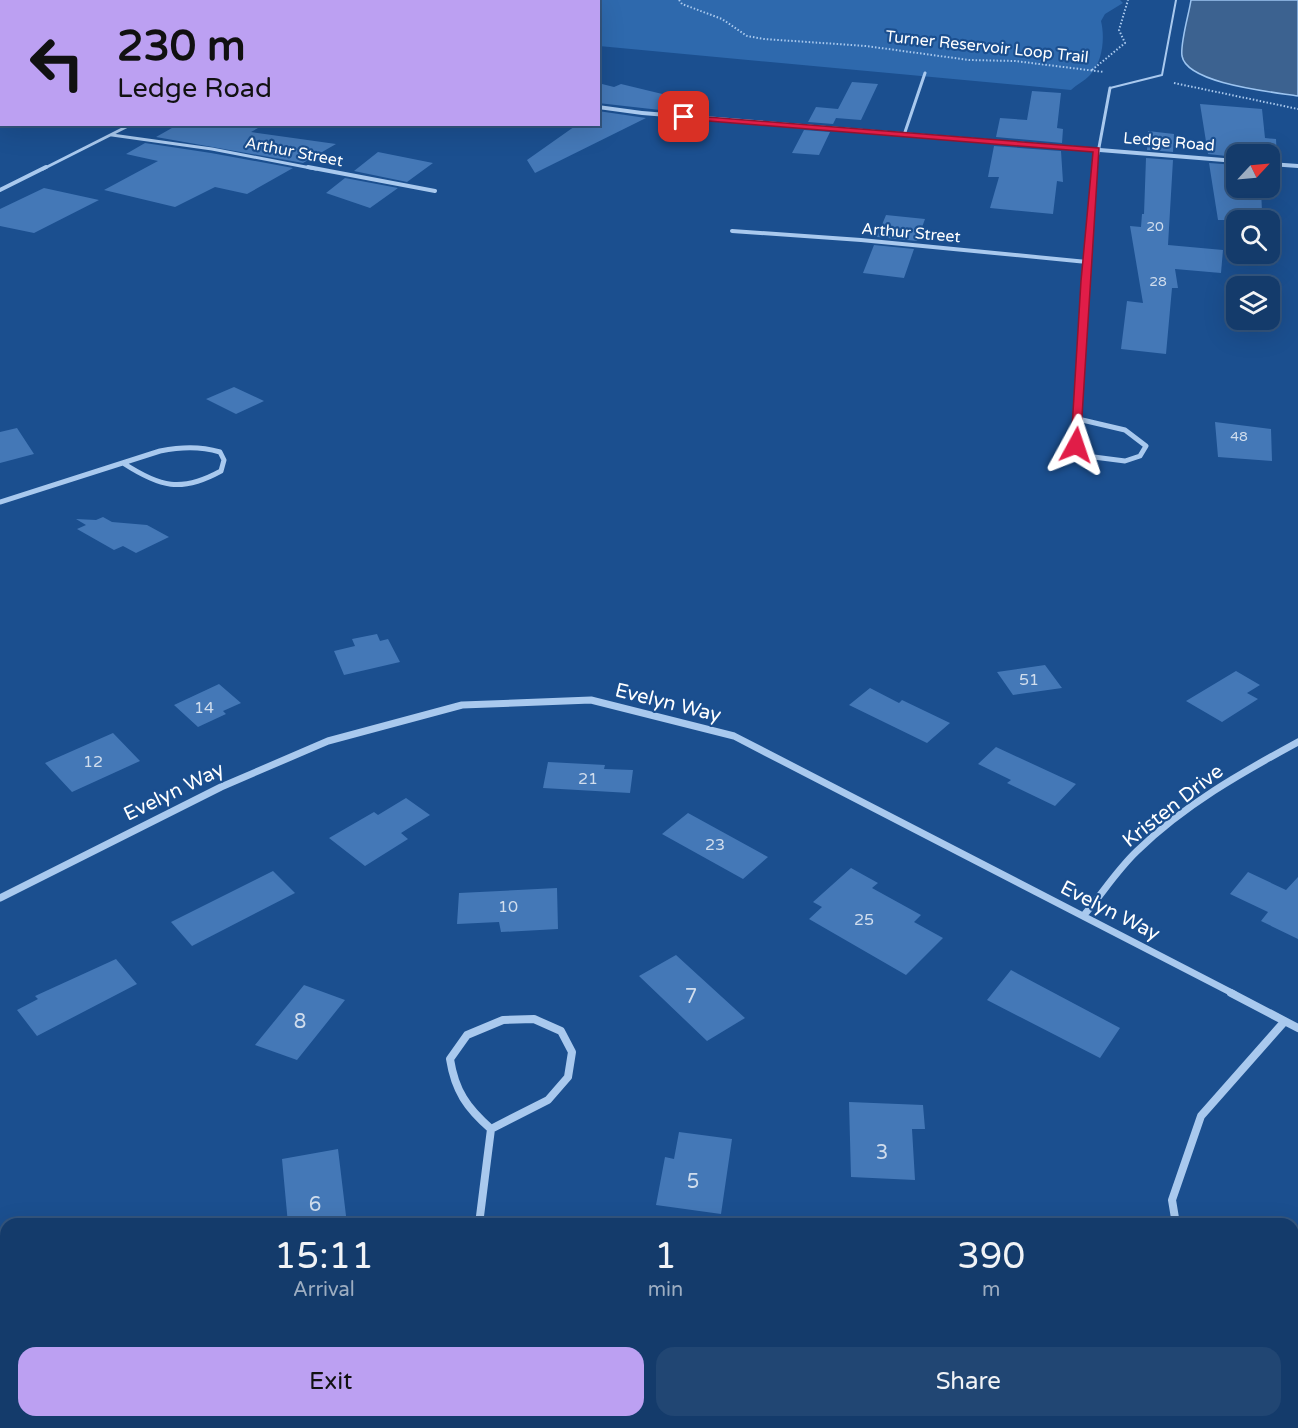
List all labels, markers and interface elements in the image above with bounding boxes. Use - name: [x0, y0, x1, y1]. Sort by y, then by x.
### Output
- text: 230 m: [117, 21, 246, 72]
- icon: left: [18, 24, 96, 102]
- street label: Turner Reservoir Loop Trail: [884, 26, 1090, 68]
- text: Ledge Road: [117, 72, 272, 105]
- pin: [658, 91, 709, 142]
- icon: arrive: [667, 100, 700, 133]
- street label: Ledge Road: [1122, 128, 1216, 156]
- street label: Arthur Street: [243, 133, 345, 171]
- north arrow: [1226, 144, 1280, 198]
- map controls: [1226, 144, 1280, 330]
- button: search: [1226, 210, 1280, 264]
- house number: 20: [1146, 218, 1164, 235]
- street label: Arthur Street: [861, 219, 961, 247]
- house number: 28: [1149, 273, 1167, 290]
- button: layers: [1226, 276, 1280, 330]
- position arrow: [1044, 413, 1108, 477]
- house number: 48: [1230, 428, 1248, 445]
- house number: 51: [1019, 670, 1039, 690]
- street label: Evelyn Way: [612, 678, 724, 728]
- house number: 14: [194, 698, 214, 718]
- house number: 12: [83, 752, 103, 772]
- street label: Evelyn Way: [120, 757, 228, 827]
- street label: Kristen Drive: [1118, 759, 1228, 853]
- house number: 21: [578, 769, 598, 789]
- house number: 23: [705, 835, 725, 855]
- street label: Evelyn Way: [1056, 876, 1164, 946]
- house number: 10: [498, 897, 518, 917]
- house number: 25: [854, 910, 874, 930]
- house number: 7: [685, 985, 697, 1009]
- house number: 8: [294, 1010, 306, 1034]
- house number: 3: [876, 1141, 888, 1165]
- house number: 5: [687, 1170, 699, 1194]
- house number: 6: [309, 1193, 321, 1217]
- text: 15:11: [274, 1235, 374, 1278]
- text: 1: [654, 1235, 677, 1278]
- text: 390: [957, 1235, 1025, 1278]
- text: Arrival: [293, 1278, 355, 1302]
- text: min: [648, 1278, 683, 1302]
- text: m: [982, 1278, 1000, 1302]
- button: Exit: [18, 1347, 644, 1416]
- button: Share: [656, 1347, 1281, 1416]

